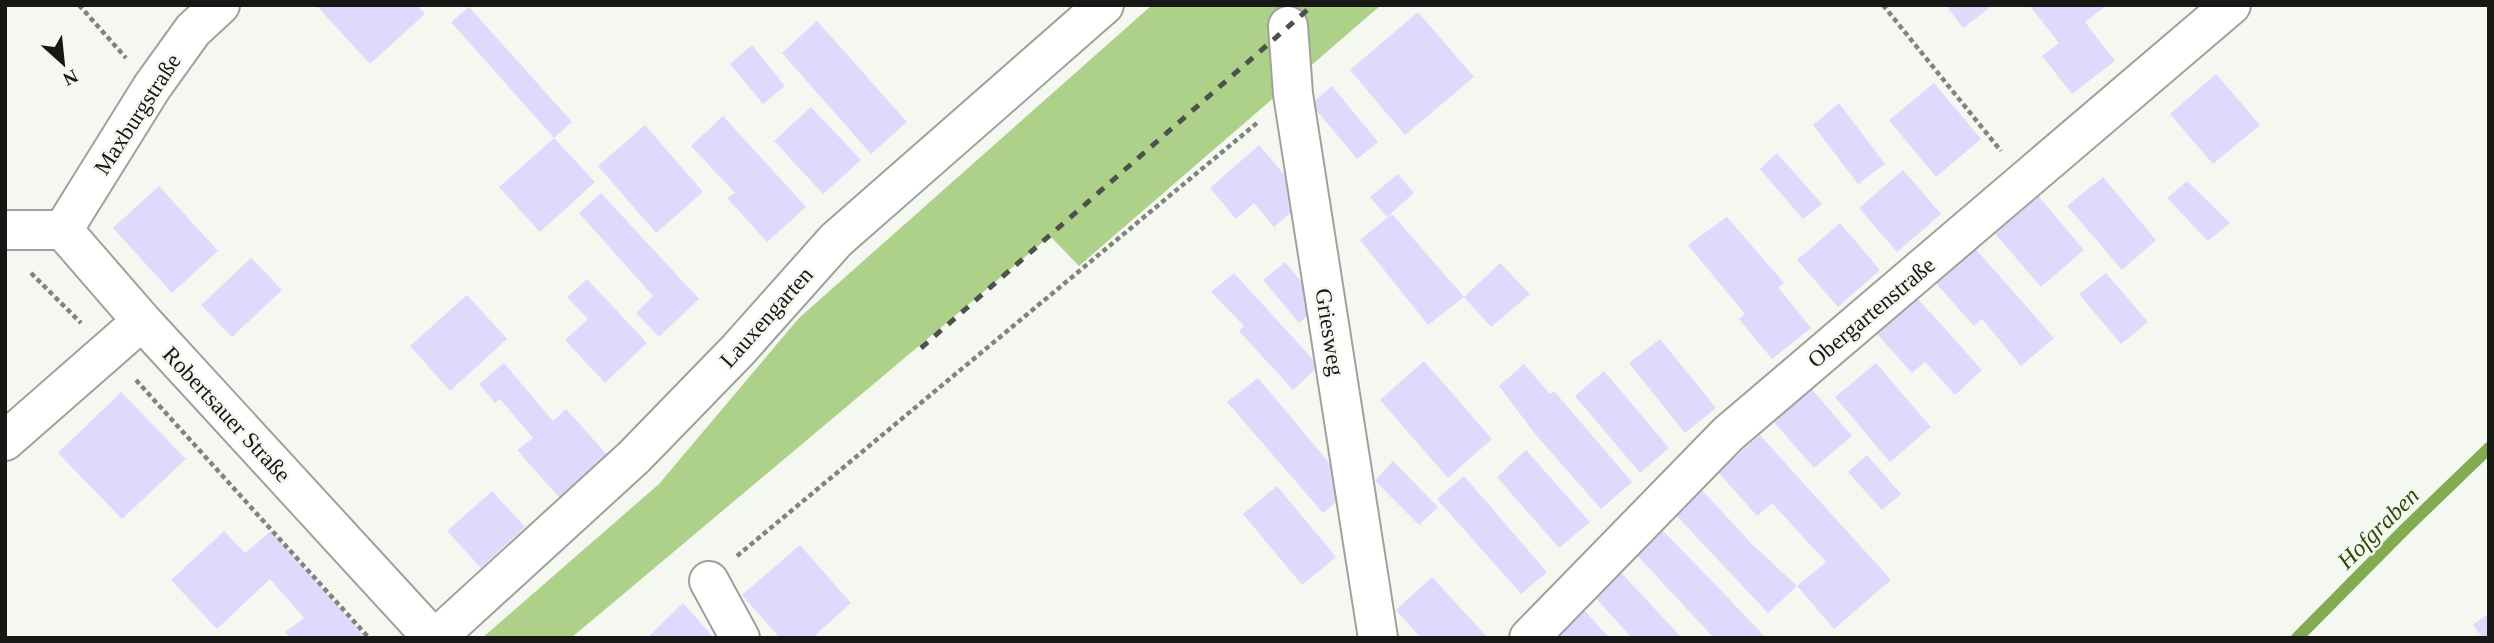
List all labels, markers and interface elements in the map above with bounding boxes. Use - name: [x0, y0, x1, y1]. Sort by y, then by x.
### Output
- north arrow: [28, 28, 98, 98]
- street label: Maxburgstraße: [89, 49, 186, 179]
- text: N: [59, 65, 81, 90]
- street label: Obergartenstraße: [1803, 252, 1940, 373]
- street label: Lauxengarten: [715, 262, 818, 373]
- street label: Griesweg: [1310, 287, 1349, 378]
- street label: Robertsauer Straße: [158, 342, 296, 487]
- water label: Hofgraben: [2331, 482, 2424, 575]

